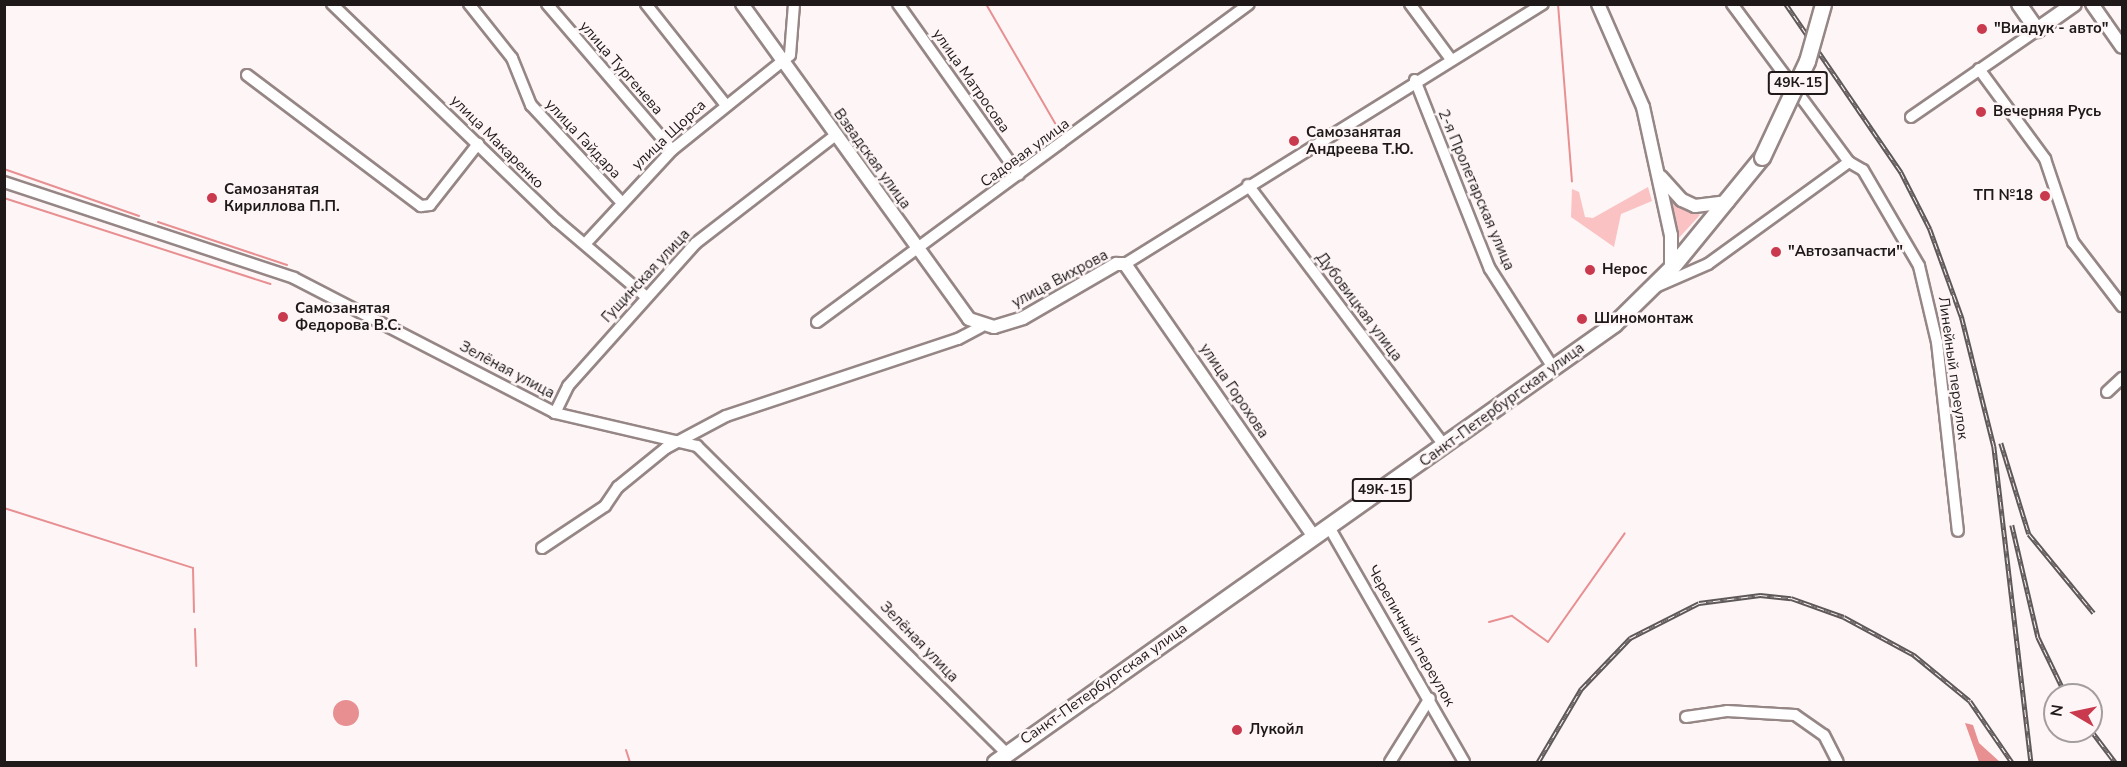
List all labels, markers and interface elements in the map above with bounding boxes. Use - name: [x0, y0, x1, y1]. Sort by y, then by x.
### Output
- street label: улица Тургенева: [575, 17, 667, 119]
- place label: "Виадук - авто": [1994, 20, 2109, 38]
- marker: "Виадук - авто": [1975, 22, 1989, 36]
- street label: улица Матросова: [928, 26, 1014, 136]
- road number: 49К-15: [1766, 72, 1830, 94]
- street label: улица Макаренко: [447, 92, 547, 192]
- street label: улица Гайдара: [541, 95, 625, 183]
- street label: улица Щорса: [628, 96, 710, 174]
- place label: Вечерняя Русь: [1993, 103, 2101, 121]
- street label: Взвадская улица: [830, 105, 914, 213]
- marker: Вечерняя Русь: [1974, 105, 1988, 119]
- street label: 2-я Пролетарская улица: [1434, 107, 1518, 273]
- street label: Садовая улица: [977, 115, 1073, 191]
- place label: Самозанятая Андреева Т.Ю.: [1306, 123, 1413, 158]
- marker: Самозанятая Андреева Т.Ю.: [1287, 134, 1301, 148]
- place label: Самозанятая Кириллова П.П.: [224, 180, 340, 215]
- place label: ТП №18: [1974, 187, 2033, 205]
- marker: ТП №18: [2038, 189, 2052, 203]
- marker: Самозанятая Кириллова П.П.: [205, 191, 219, 205]
- street label: Гущинская улица: [598, 225, 694, 327]
- place label: "Автозапчасти": [1788, 243, 1903, 261]
- marker: "Автозапчасти": [1769, 245, 1783, 259]
- street label: улица Вихрова: [1009, 246, 1111, 312]
- street label: Дубовицкая улица: [1312, 249, 1406, 365]
- place label: Нерос: [1602, 261, 1647, 279]
- marker: Нерос: [1583, 263, 1597, 277]
- street label: Линейный переулок: [1934, 295, 1972, 441]
- place label: Самозанятая Федорова В.С.: [295, 299, 401, 334]
- marker: Самозанятая Федорова В.С.: [276, 310, 290, 324]
- place label: Шиномонтаж: [1594, 310, 1693, 328]
- marker: Шиномонтаж: [1575, 312, 1589, 326]
- street label: Зелёная улица: [456, 337, 558, 403]
- street label: Санкт-Петербургская улица: [1416, 339, 1588, 471]
- street label: улица Горохова: [1196, 340, 1272, 442]
- road number: 49К-15: [1350, 479, 1414, 501]
- street label: Черепичный переулок: [1363, 562, 1459, 710]
- street label: Зелёная улица: [876, 598, 962, 686]
- street label: Санкт-Петербургская улица: [1017, 619, 1191, 749]
- north arrow: [2043, 683, 2103, 743]
- text: N: [2045, 703, 2069, 718]
- place label: Лукойл: [1249, 721, 1304, 739]
- marker: Лукойл: [1230, 723, 1244, 737]

